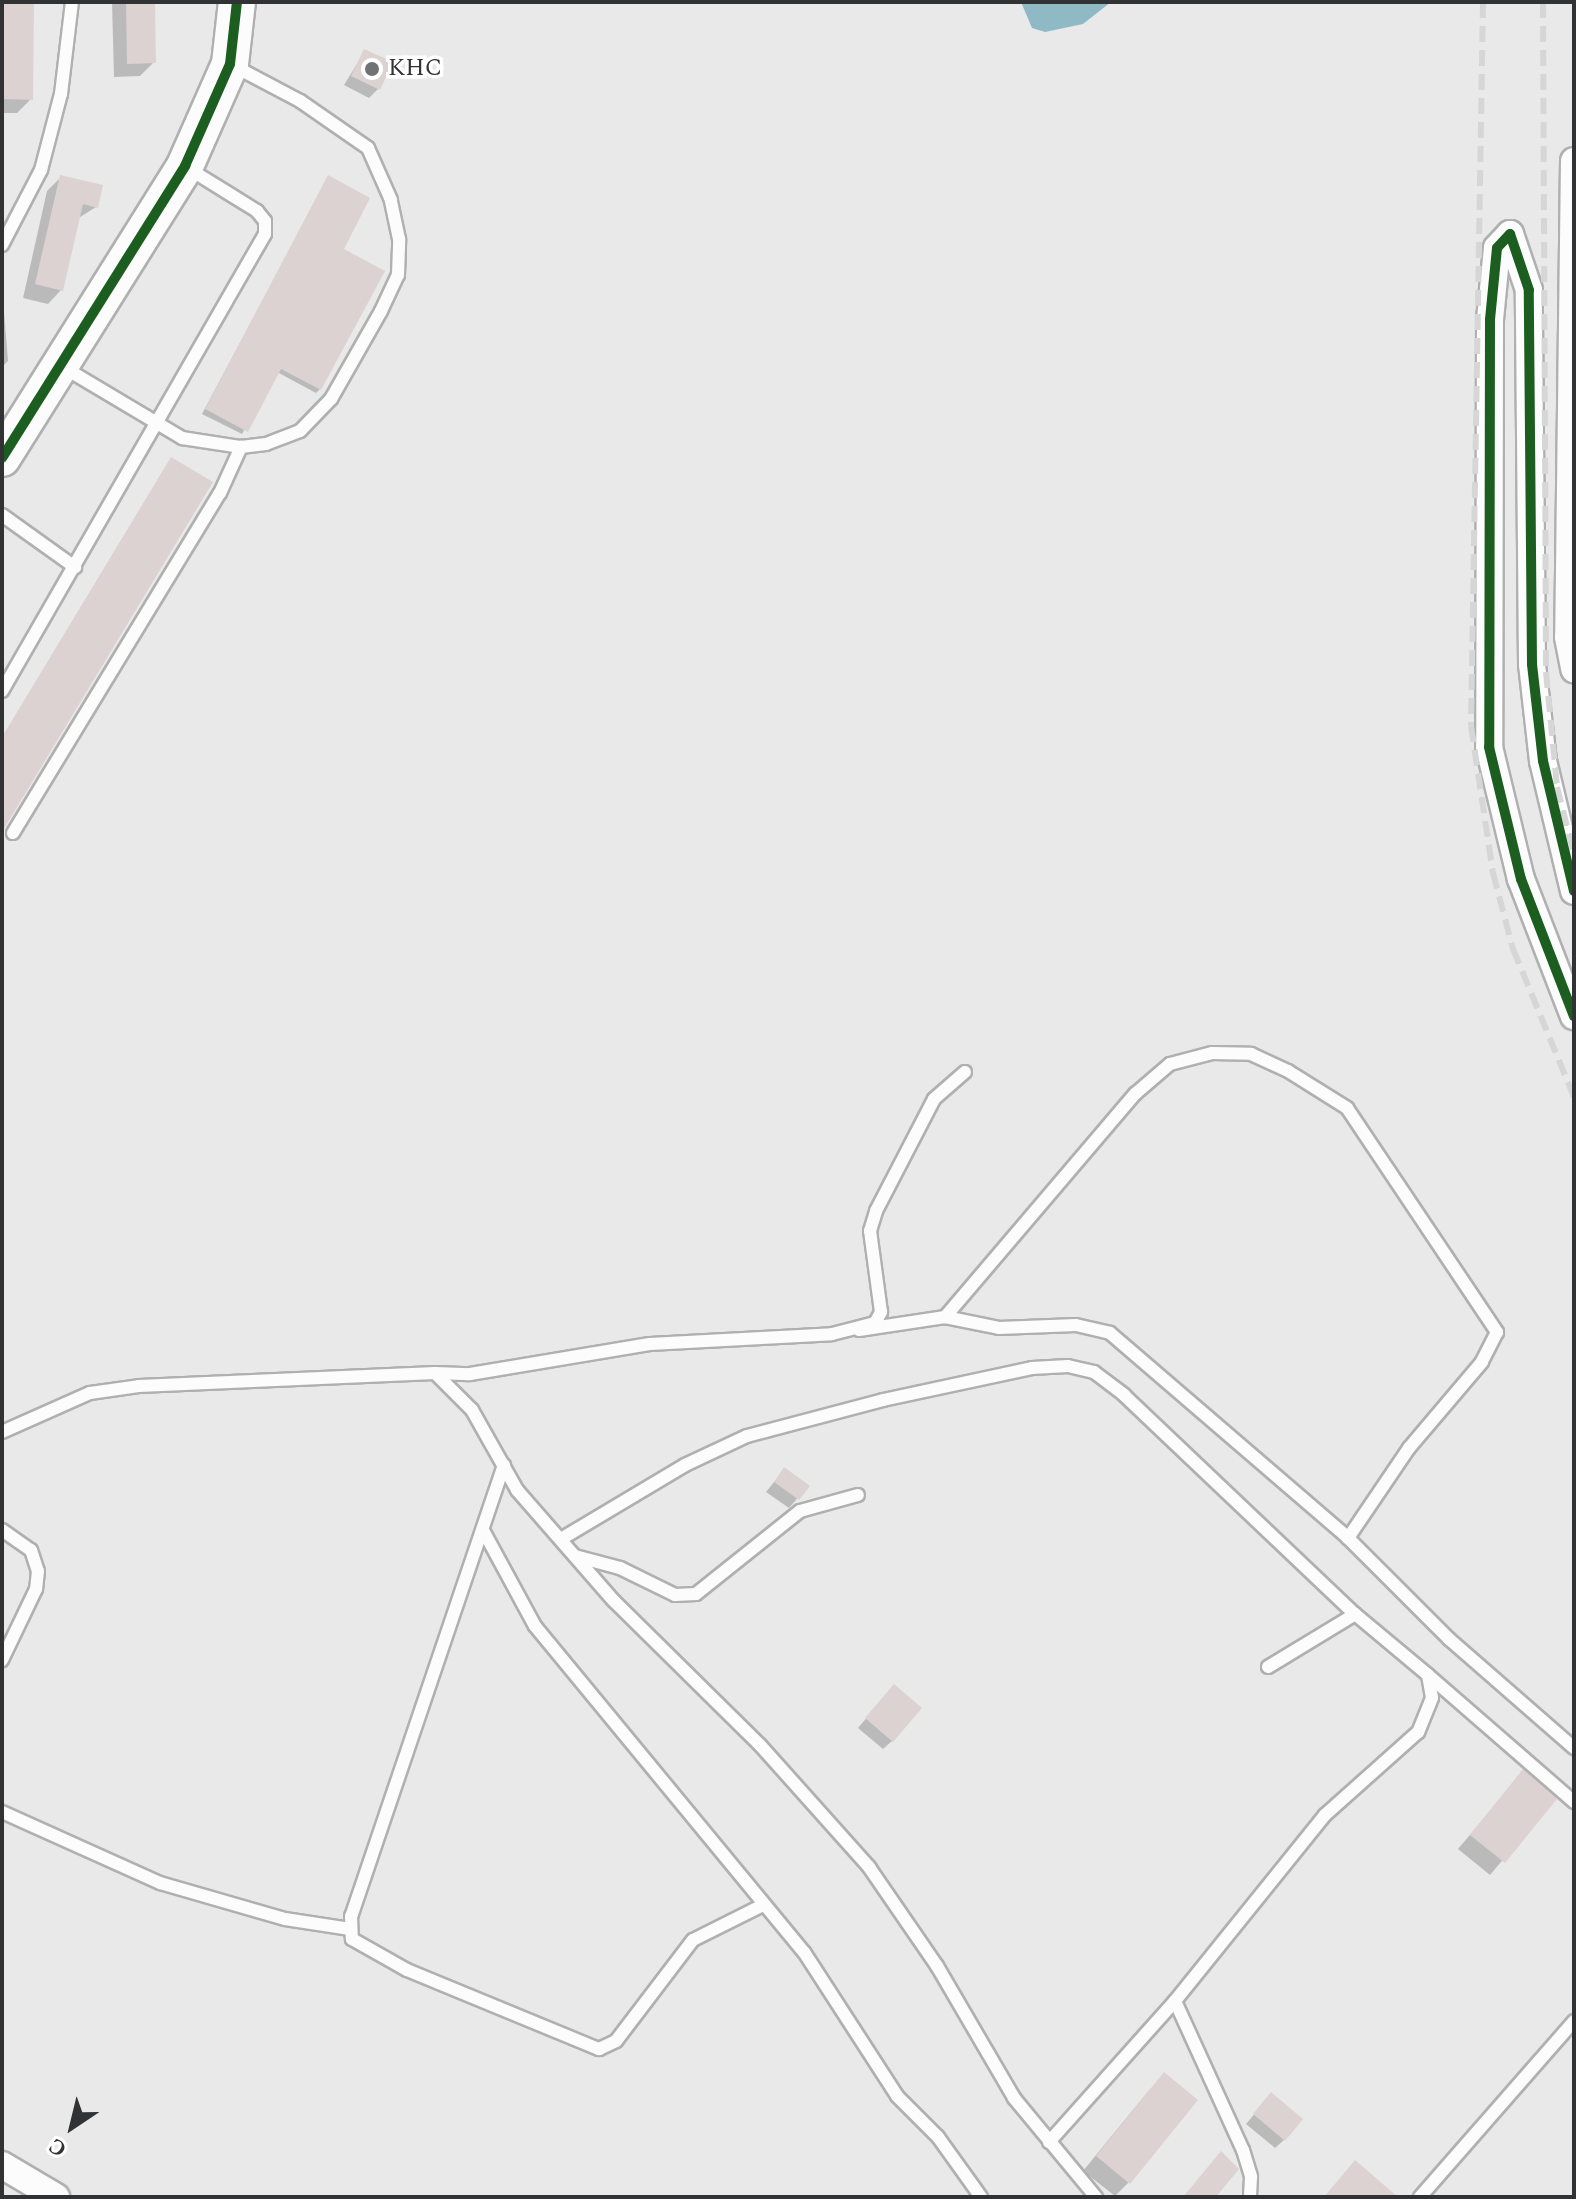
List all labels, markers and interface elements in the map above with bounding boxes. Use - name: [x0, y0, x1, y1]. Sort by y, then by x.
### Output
- place label: КНС: [388, 55, 442, 83]
- marker: КНС: [363, 60, 381, 78]
- north arrow: [32, 2087, 112, 2167]
- text: С: [42, 2129, 74, 2165]

